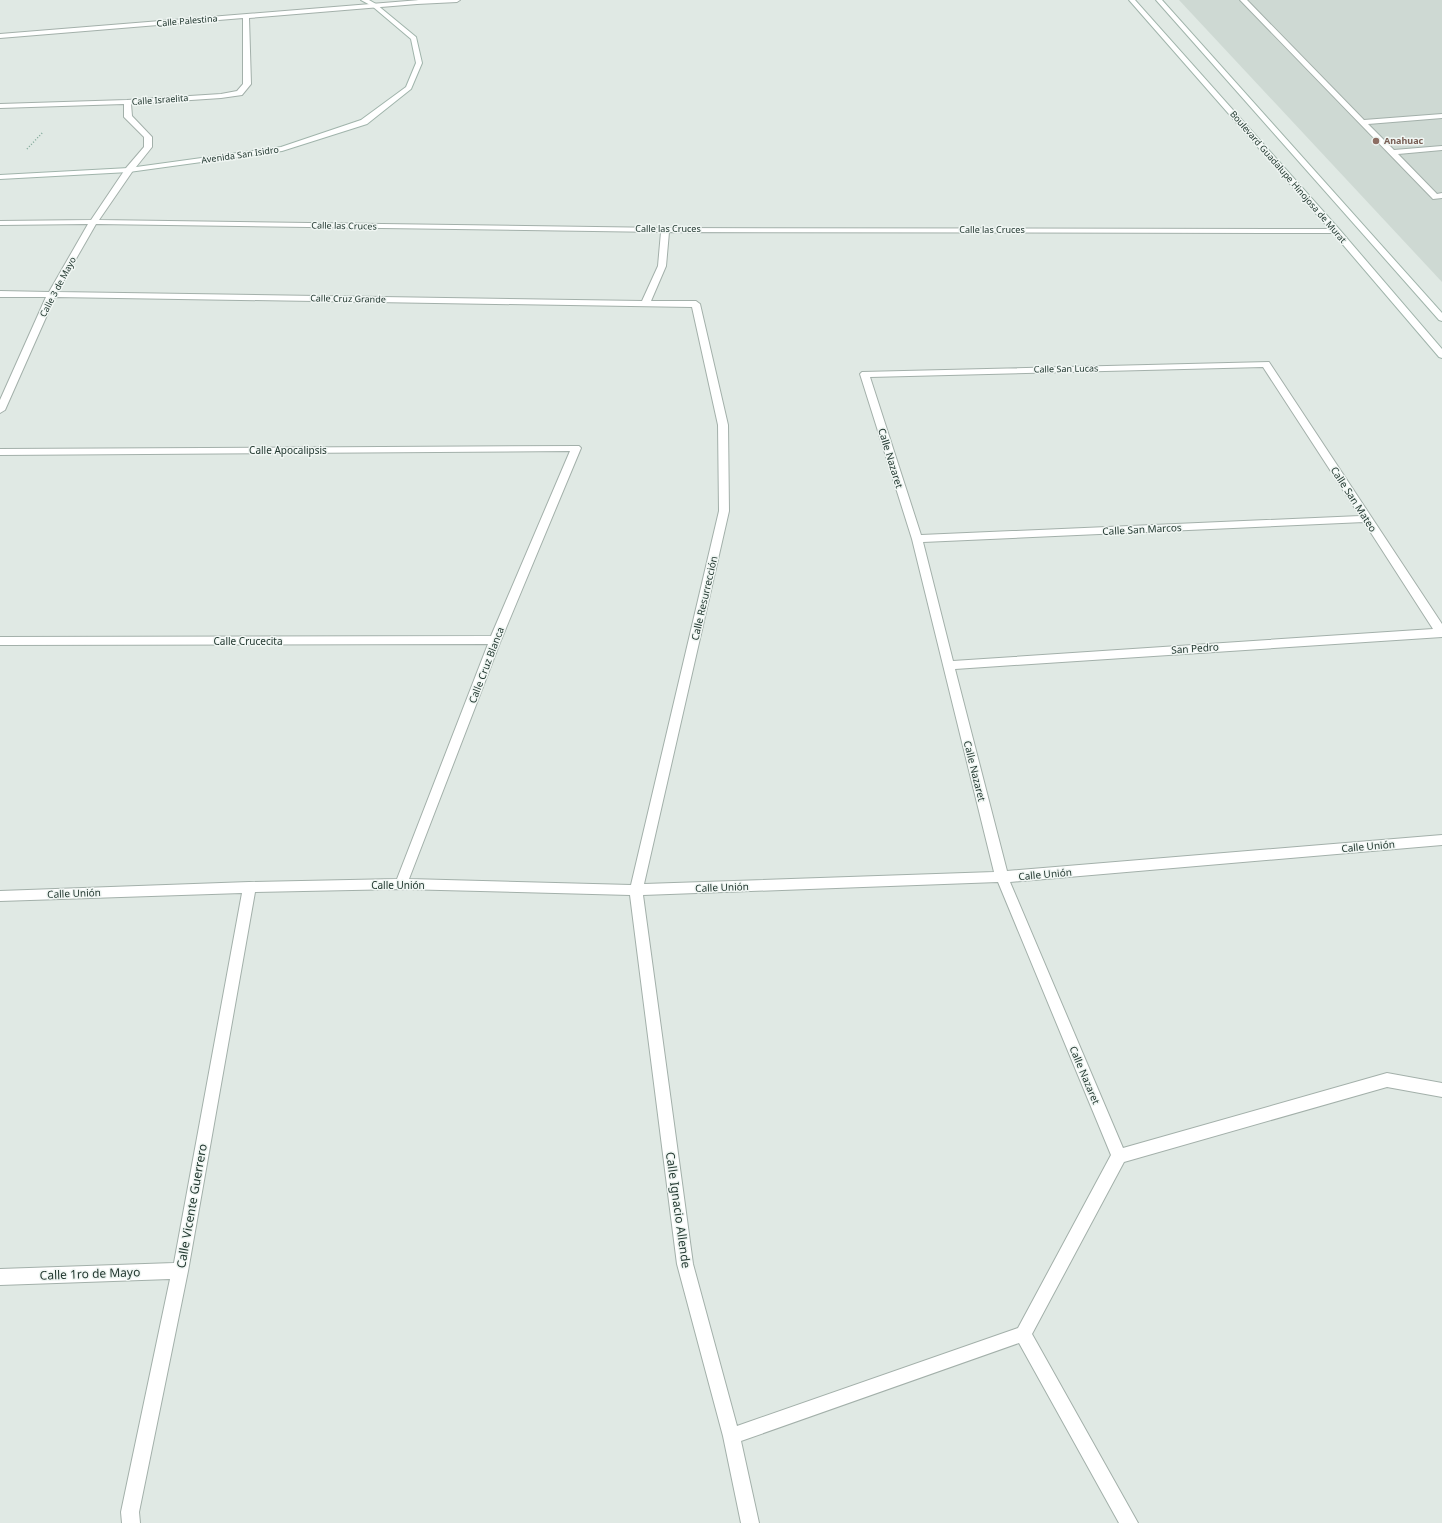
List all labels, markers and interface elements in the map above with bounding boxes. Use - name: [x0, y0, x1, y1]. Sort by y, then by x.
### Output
- street label: Calle Palestina: [156, 11, 218, 30]
- street label: Calle Israelita: [131, 91, 189, 108]
- street label: Boulevard Guadalupe Hinojosa de Murat: [1227, 108, 1350, 246]
- place label: Anahuac: [1384, 134, 1424, 147]
- marker: Anahuac: [1371, 136, 1381, 146]
- street label: Avenida San Isidro: [200, 143, 280, 166]
- street label: Calle las Cruces: [311, 218, 377, 233]
- street label: Calle las Cruces: [635, 222, 701, 235]
- street label: Calle las Cruces: [959, 223, 1025, 236]
- street label: Calle 3 de Mayo: [36, 254, 79, 319]
- street label: Calle Cruz Grande: [310, 291, 386, 306]
- street label: Calle San Lucas: [1034, 361, 1098, 376]
- street label: Calle Nazaret: [875, 426, 907, 490]
- street label: Calle Apocalipsis: [249, 443, 327, 457]
- street label: Calle San Mateo: [1328, 464, 1380, 534]
- street label: Calle San Marcos: [1102, 520, 1182, 538]
- street label: Calle Resurrección: [687, 554, 721, 642]
- street label: Calle Cruz Blanca: [465, 625, 507, 705]
- street label: Calle Crucecita: [214, 634, 283, 648]
- street label: San Pedro: [1171, 639, 1219, 657]
- street label: Calle Nazaret: [961, 739, 989, 803]
- street label: Calle Unión: [1341, 837, 1395, 855]
- street label: Calle Unión: [1018, 865, 1072, 883]
- street label: Calle Unión: [371, 878, 425, 892]
- street label: Calle Unión: [695, 879, 749, 895]
- street label: Calle Unión: [47, 885, 101, 901]
- street label: Calle Nazaret: [1066, 1044, 1104, 1107]
- street label: Calle Vicente Guerrero: [172, 1142, 211, 1270]
- street label: Calle Ignacio Allende: [662, 1151, 695, 1269]
- street label: Calle 1ro de Mayo: [39, 1263, 141, 1284]

